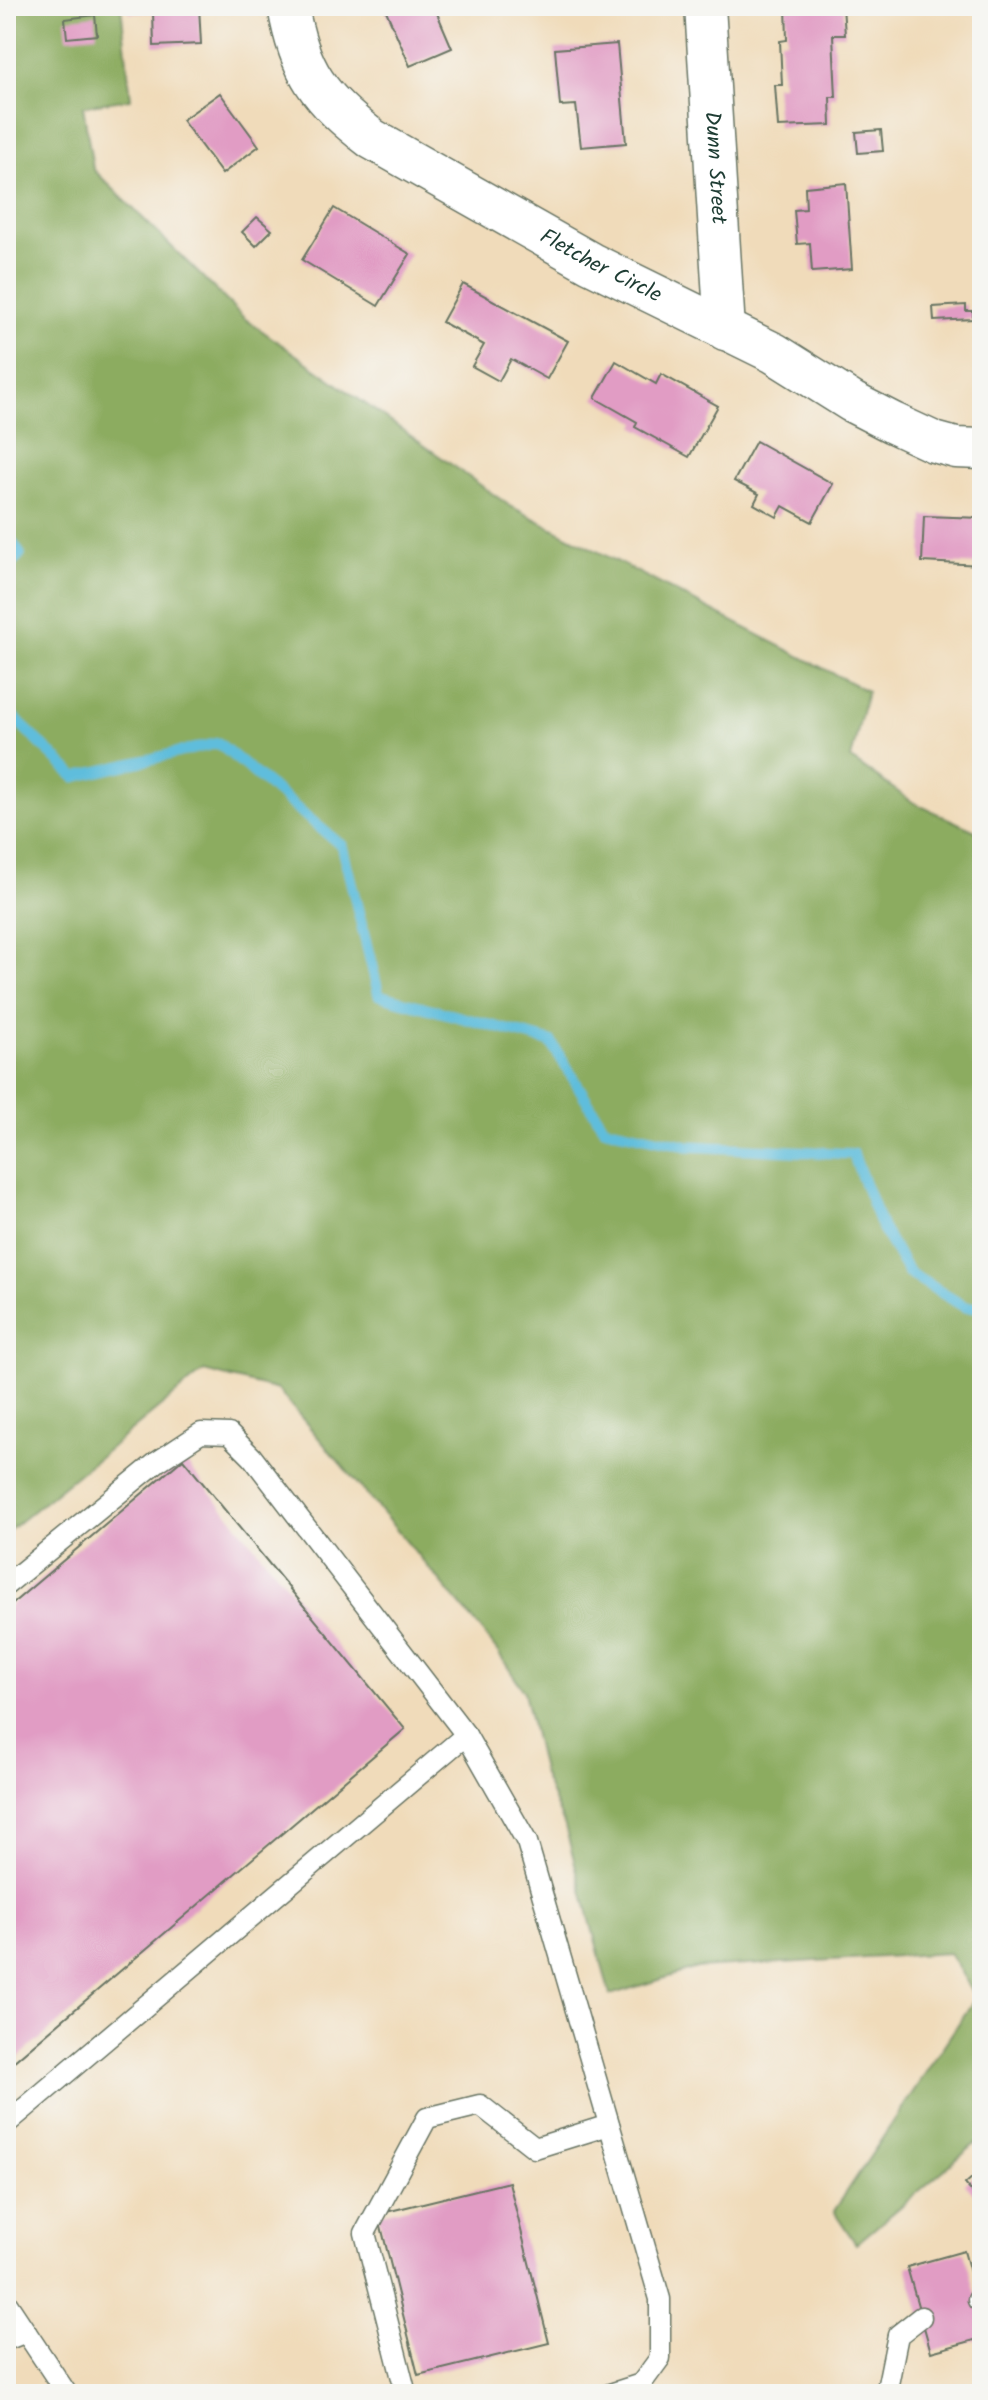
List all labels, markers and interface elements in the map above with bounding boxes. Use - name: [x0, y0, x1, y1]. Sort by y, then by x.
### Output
- street label: Dunn Street: [694, 110, 736, 226]
- street label: Fletcher Circle: [533, 220, 668, 313]

